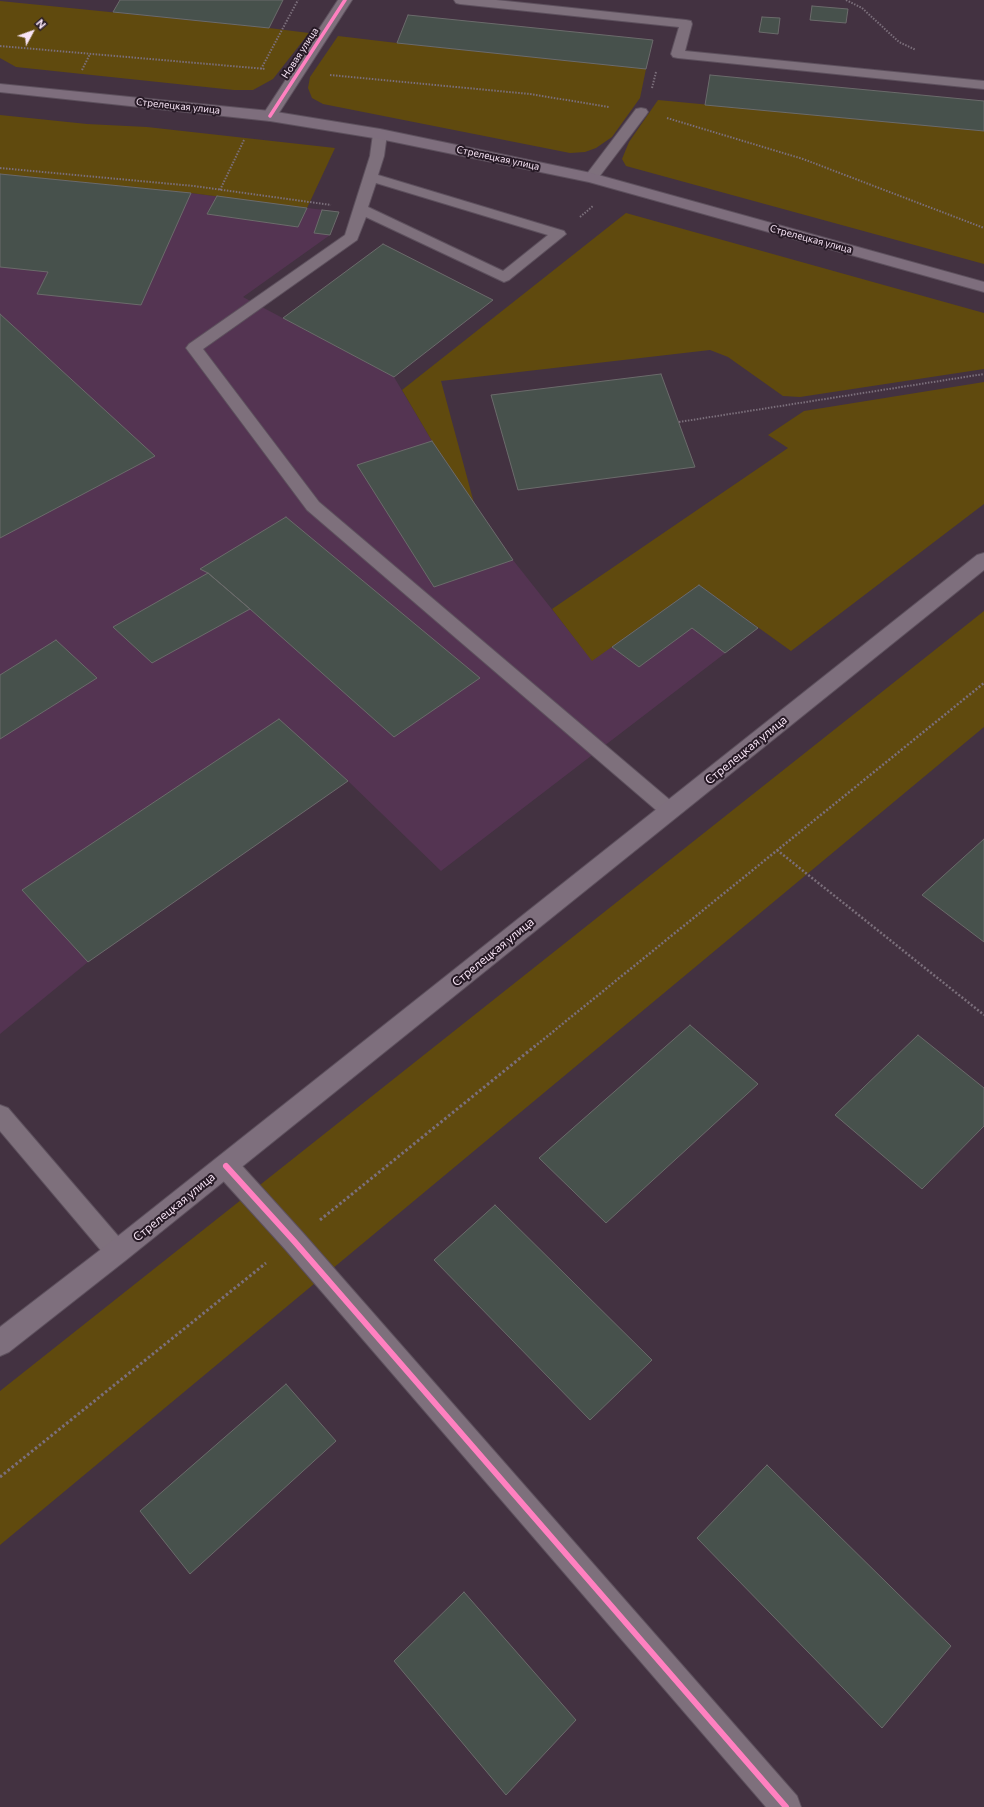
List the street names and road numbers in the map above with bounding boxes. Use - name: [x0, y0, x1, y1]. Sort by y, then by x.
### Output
- street label: Новая улица: [279, 25, 321, 81]
- street label: Стрелецкая улица: [135, 96, 221, 116]
- street label: Стрелецкая улица: [455, 143, 541, 173]
- street label: Стрелецкая улица: [769, 222, 853, 256]
- street label: Стрелецкая улица: [702, 713, 790, 787]
- street label: Стрелецкая улица: [449, 915, 537, 989]
- street label: Стрелецкая улица: [130, 1170, 218, 1244]

